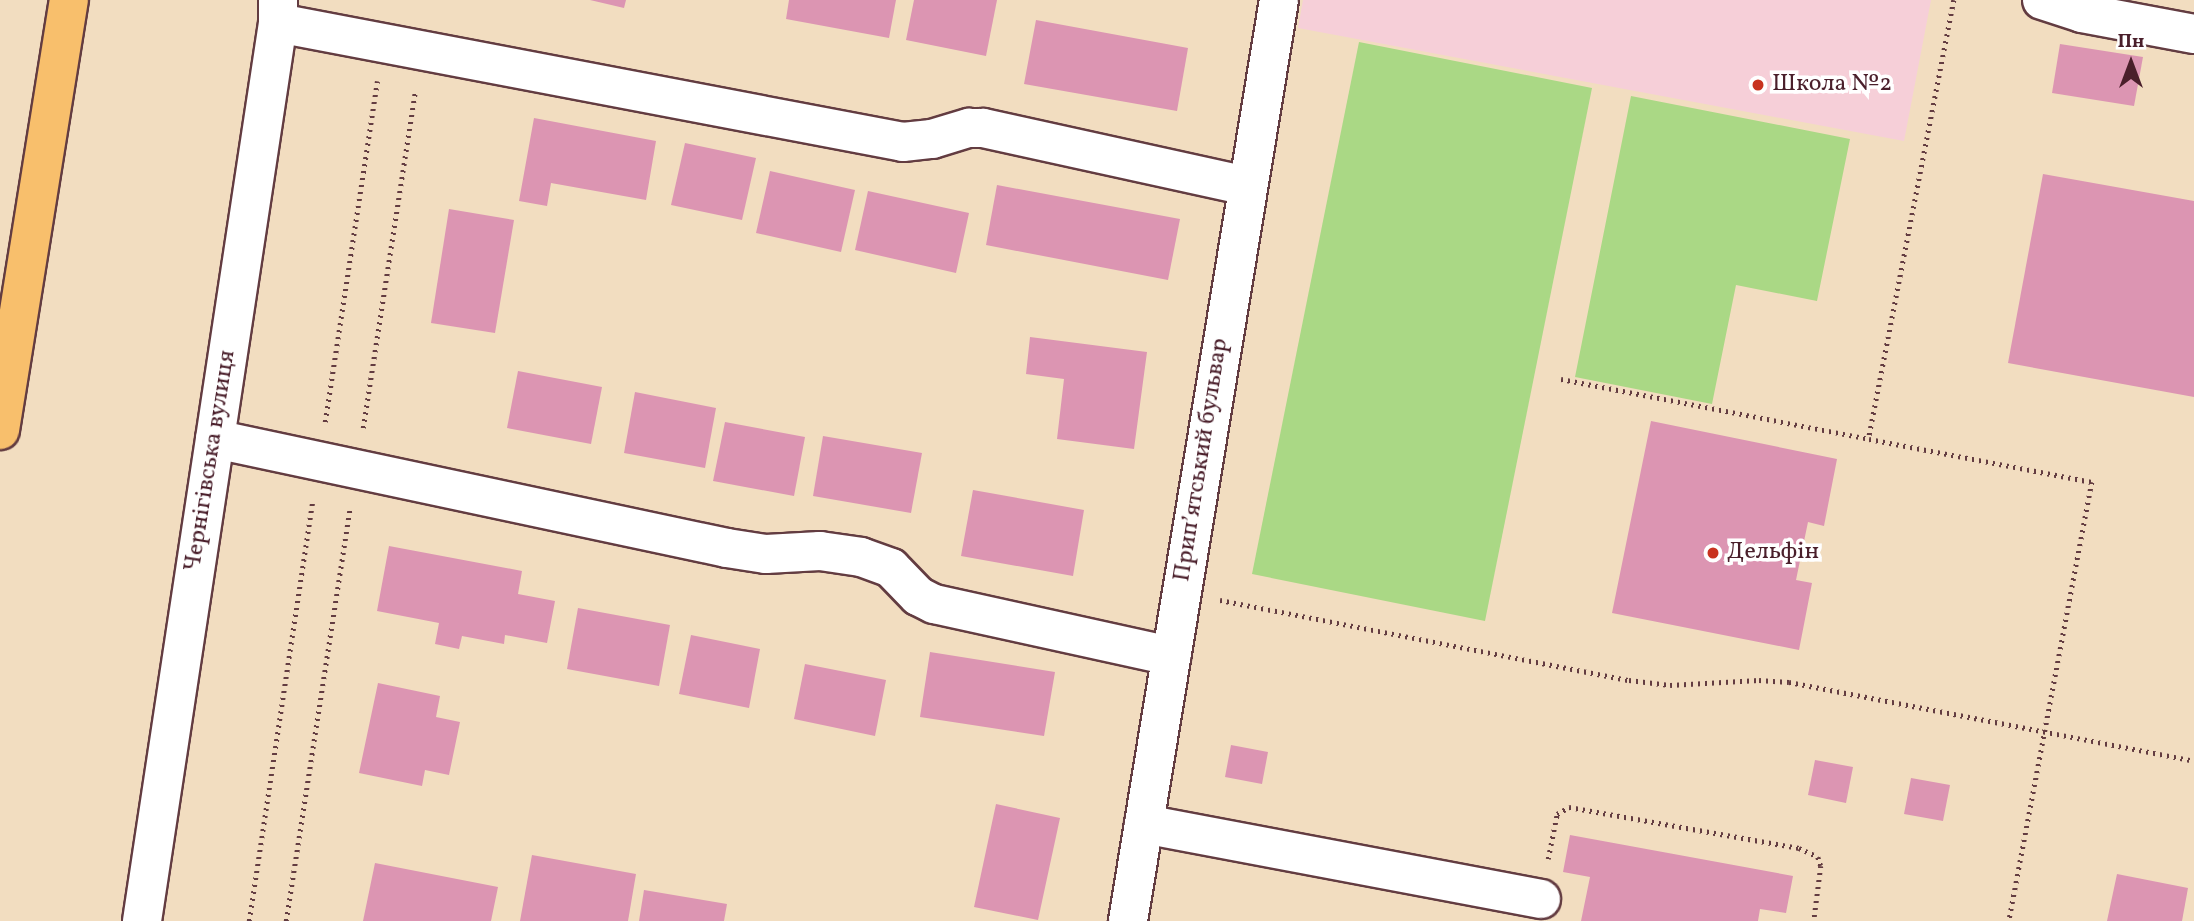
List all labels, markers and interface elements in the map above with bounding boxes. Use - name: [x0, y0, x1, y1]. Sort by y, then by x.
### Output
- north arrow: [2096, 28, 2166, 98]
- text: Пн: [2118, 29, 2144, 55]
- place label: Школа №2: [1772, 71, 1892, 99]
- marker: Школа №2: [1750, 77, 1766, 93]
- street label: Припʼятський бульвар: [1169, 336, 1235, 584]
- street label: Чернігівська вулиця: [179, 348, 243, 574]
- place label: Дельфін: [1727, 539, 1819, 567]
- marker: Дельфін: [1705, 545, 1721, 561]

